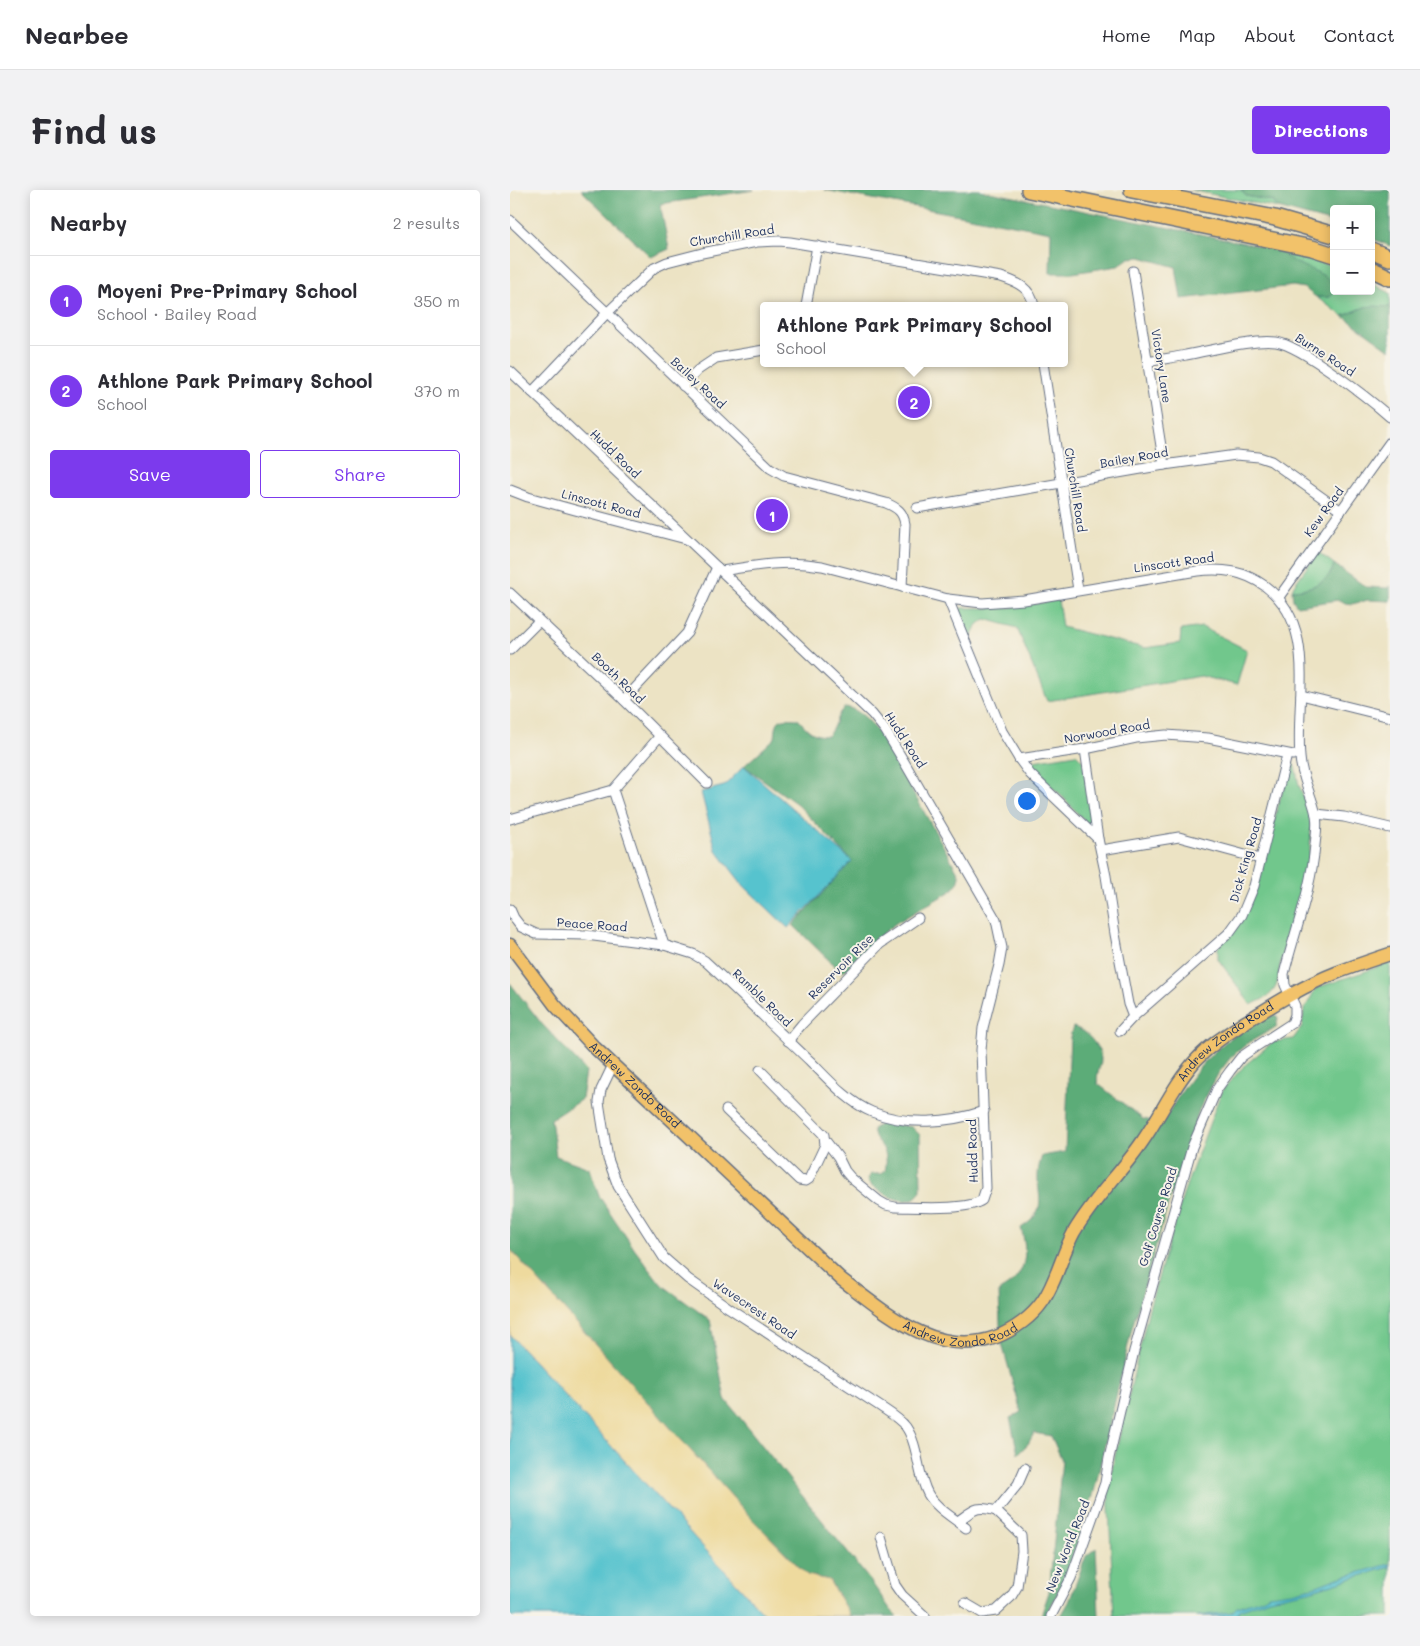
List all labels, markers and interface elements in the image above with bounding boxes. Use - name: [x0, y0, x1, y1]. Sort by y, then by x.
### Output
- text: Nearbee: [25, 19, 129, 50]
- text: Home: [1102, 23, 1151, 47]
- text: Map: [1179, 23, 1215, 47]
- text: About: [1243, 23, 1296, 47]
- text: Contact: [1324, 23, 1395, 47]
- button: Directions: [1252, 106, 1390, 154]
- text: Find us: [30, 107, 157, 153]
- map controls: [1330, 205, 1375, 295]
- button: +: [1330, 205, 1375, 250]
- text: Nearby: [50, 209, 127, 236]
- text: 2 results: [393, 212, 460, 233]
- street label: Churchill Road: [689, 220, 776, 250]
- button: −: [1330, 250, 1375, 295]
- text: Moyeni Pre-Primary School: [97, 278, 358, 303]
- text: 1: [62, 290, 70, 311]
- text: 350 m: [414, 290, 460, 311]
- popup: [760, 302, 1068, 367]
- text: School · Bailey Road: [97, 303, 257, 324]
- text: Athlone Park Primary School: [776, 312, 1052, 337]
- street label: Victory Lane: [1148, 328, 1176, 404]
- street label: Burne Road: [1293, 329, 1359, 380]
- text: School: [776, 337, 827, 358]
- street label: Bailey Road: [668, 353, 730, 412]
- text: Athlone Park Primary School: [97, 368, 373, 393]
- text: 2: [62, 380, 70, 401]
- text: 370 m: [414, 380, 460, 401]
- pin: 2: [898, 383, 930, 421]
- text: School: [97, 393, 147, 414]
- street label: Hudd Road: [587, 425, 645, 482]
- street label: Bailey Road: [1098, 443, 1170, 471]
- street label: Churchill Road: [1061, 447, 1091, 534]
- button: Save: [50, 450, 250, 498]
- button: Share: [260, 450, 460, 498]
- street label: Kew Road: [1300, 483, 1347, 539]
- street label: Linscott Road: [560, 485, 643, 521]
- pin: 1: [756, 496, 788, 534]
- street label: Linscott Road: [1133, 548, 1215, 576]
- street label: Booth Road: [589, 648, 649, 707]
- street label: Hudd Road: [882, 708, 930, 771]
- street label: Norwood Road: [1063, 716, 1151, 746]
- your location: [1014, 788, 1040, 814]
- street label: Dick King Road: [1225, 815, 1265, 904]
- street label: Peace Road: [556, 914, 628, 934]
- street label: Reservoir Rise: [804, 930, 876, 1002]
- street label: Ramble Road: [730, 965, 796, 1030]
- street label: Andrew Zondo Road: [1173, 998, 1276, 1084]
- street label: Andrew Zondo Road: [586, 1038, 685, 1131]
- street label: Hudd Road: [963, 1118, 981, 1183]
- street label: Golf Course Road: [1134, 1165, 1180, 1268]
- street label: Wavecrest Road: [710, 1274, 800, 1342]
- street label: Andrew Zondo Road: [900, 1313, 1020, 1331]
- text: Andrew Zondo Road: [900, 1316, 1020, 1350]
- street label: New World Road: [1041, 1497, 1093, 1594]

